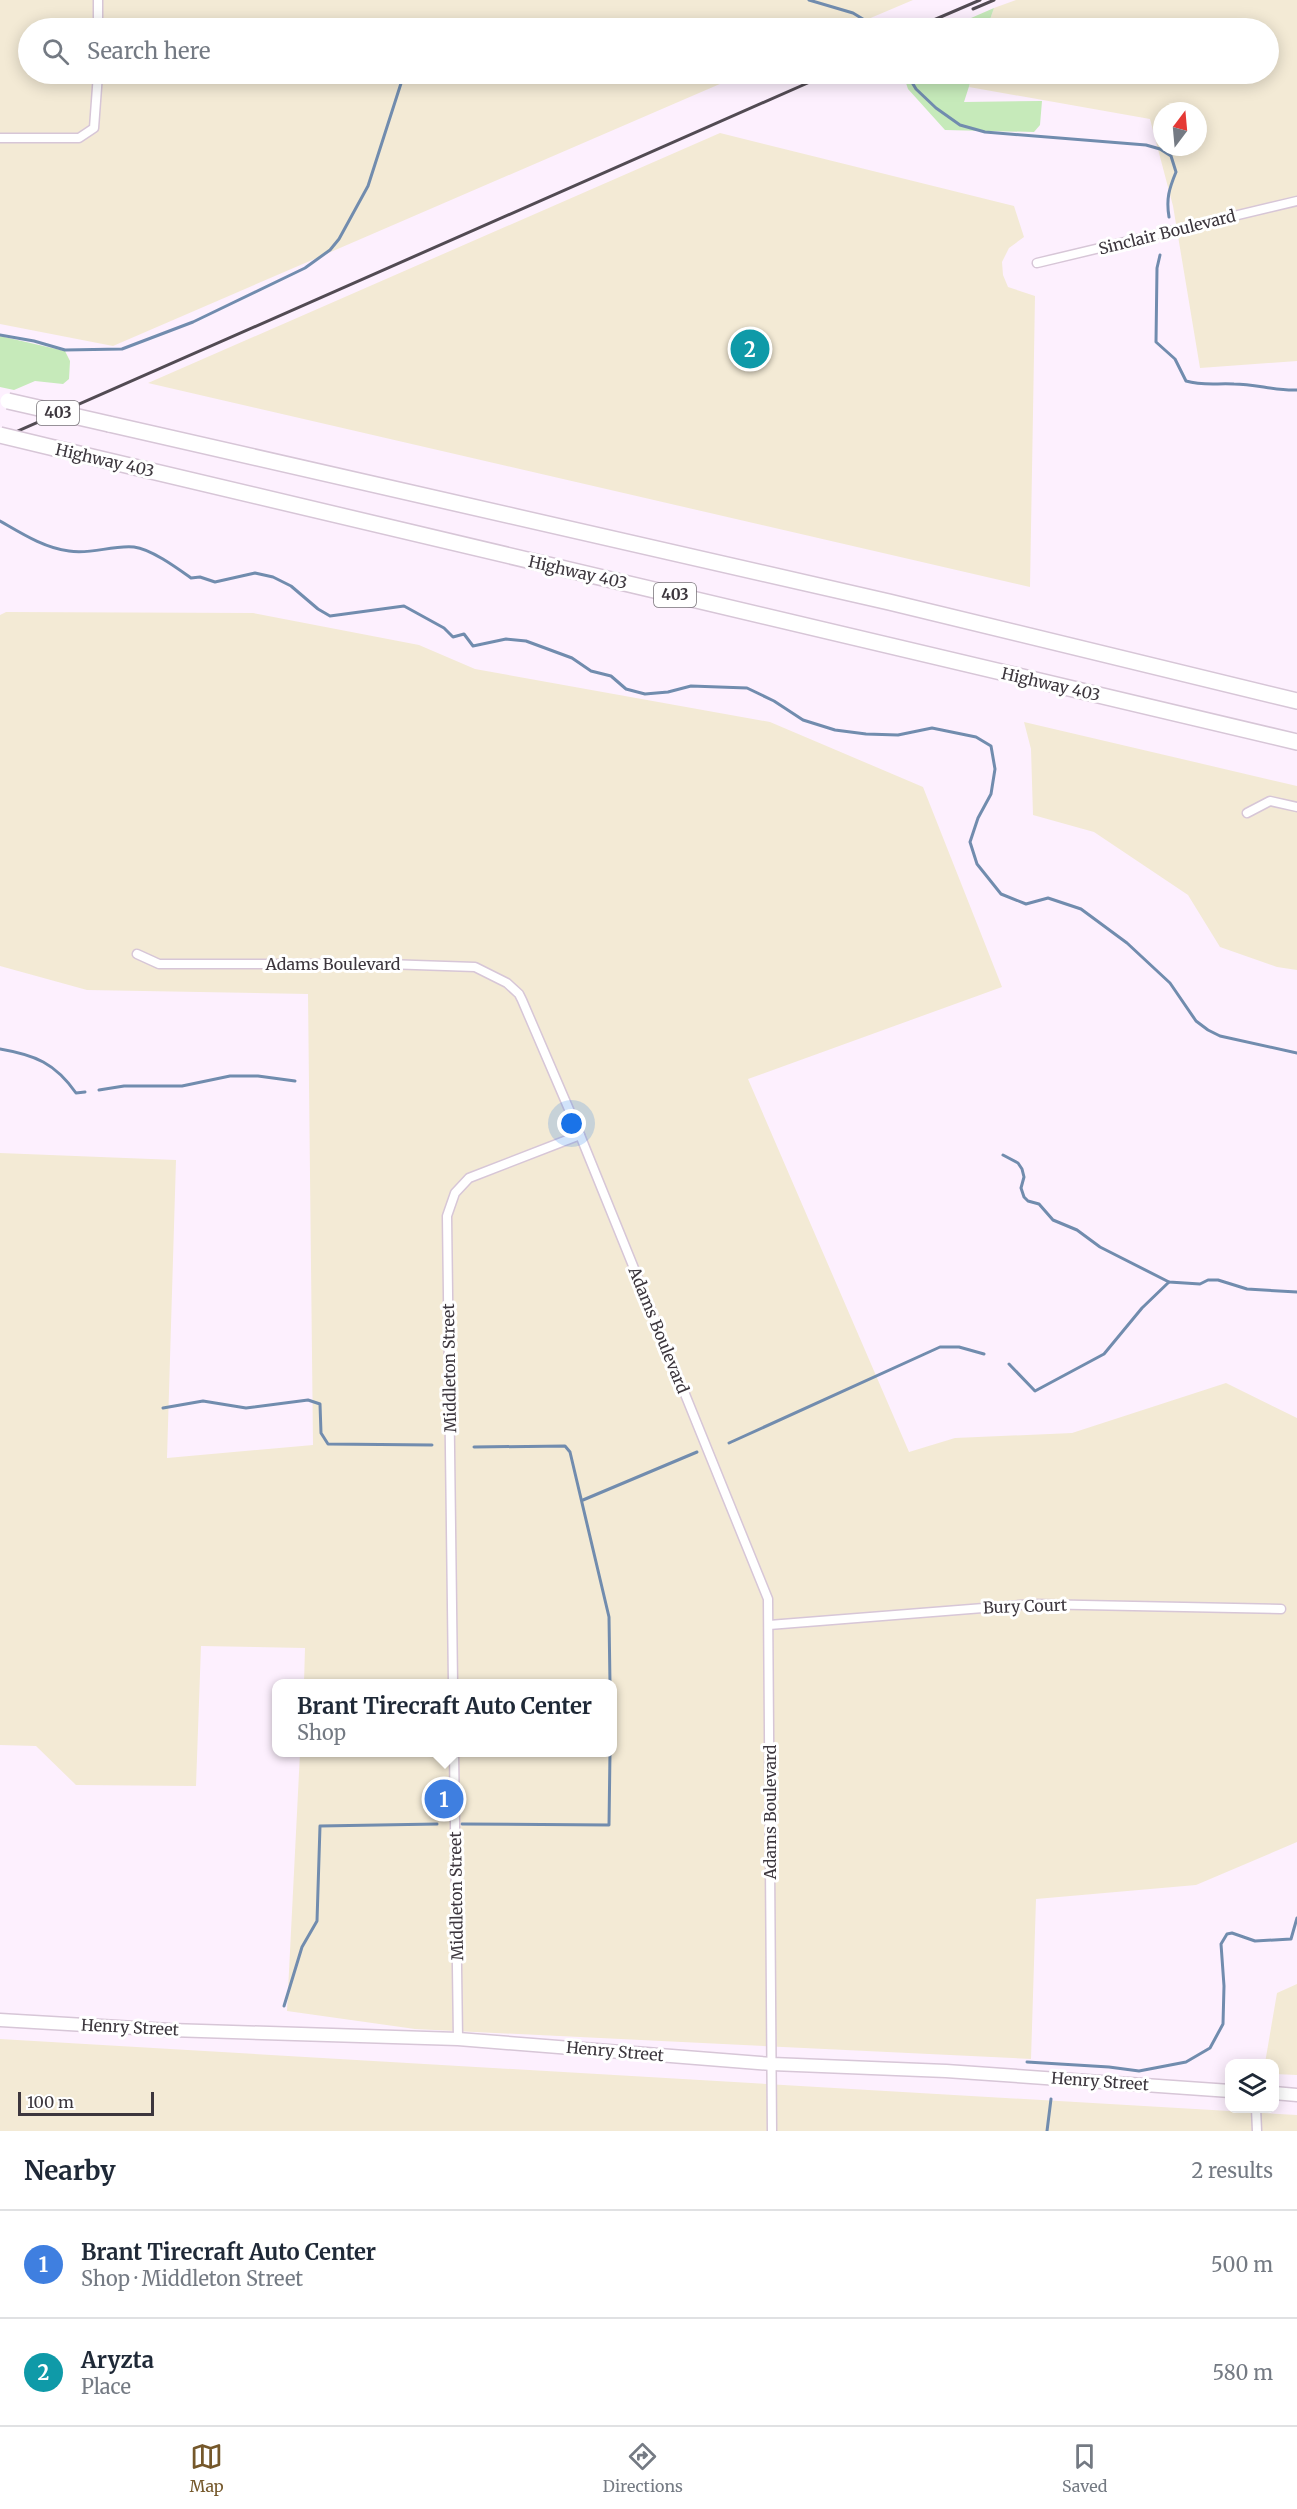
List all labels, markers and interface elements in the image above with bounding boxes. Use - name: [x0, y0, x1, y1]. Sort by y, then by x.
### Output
- search box: [18, 18, 1279, 84]
- icon: search: [39, 35, 72, 68]
- text: Search here: [87, 37, 210, 65]
- north arrow: [1153, 102, 1207, 156]
- street label: Sinclair Boulevard: [1096, 205, 1238, 259]
- pin: 2: [730, 326, 770, 372]
- road number: 403: [37, 401, 79, 425]
- street label: Highway 403: [54, 439, 156, 481]
- street label: Highway 403: [527, 551, 629, 593]
- road number: 403: [654, 583, 696, 607]
- street label: Highway 403: [1000, 663, 1102, 705]
- street label: Adams Boulevard: [265, 954, 401, 974]
- your location: [557, 1109, 586, 1138]
- street label: Adams Boulevard: [624, 1263, 694, 1397]
- street label: Middleton Street: [438, 1303, 460, 1433]
- street label: Bury Court: [983, 1595, 1068, 1617]
- popup: [272, 1679, 617, 1757]
- text: Brant Tirecraft Auto Center: [297, 1692, 592, 1720]
- text: Shop: [297, 1720, 346, 1745]
- street label: Adams Boulevard: [760, 1744, 780, 1880]
- pin: 1: [424, 1776, 464, 1822]
- street label: Middleton Street: [445, 1831, 467, 1961]
- street label: Henry Street: [81, 2014, 180, 2040]
- street label: Henry Street: [565, 2037, 665, 2065]
- map controls: [1225, 2059, 1279, 2113]
- button: layers: [1225, 2059, 1279, 2113]
- street label: Henry Street: [1051, 2068, 1150, 2094]
- scale bar: [18, 2089, 154, 2116]
- text: 100 m: [27, 2092, 74, 2112]
- text: Nearby: [24, 2154, 116, 2187]
- text: 2 results: [1191, 2158, 1273, 2183]
- text: Brant Tirecraft Auto Center: [81, 2238, 376, 2266]
- text: 1: [39, 2252, 48, 2277]
- text: 500 m: [1211, 2252, 1273, 2277]
- text: Shop · Middleton Street: [81, 2266, 303, 2291]
- text: Aryzta: [81, 2346, 154, 2374]
- text: 2: [38, 2360, 49, 2385]
- text: 580 m: [1212, 2360, 1273, 2385]
- text: Place: [81, 2374, 131, 2399]
- tab: Map: [190, 2440, 224, 2496]
- tab: Directions: [603, 2440, 683, 2496]
- tab: Saved: [1062, 2440, 1107, 2496]

